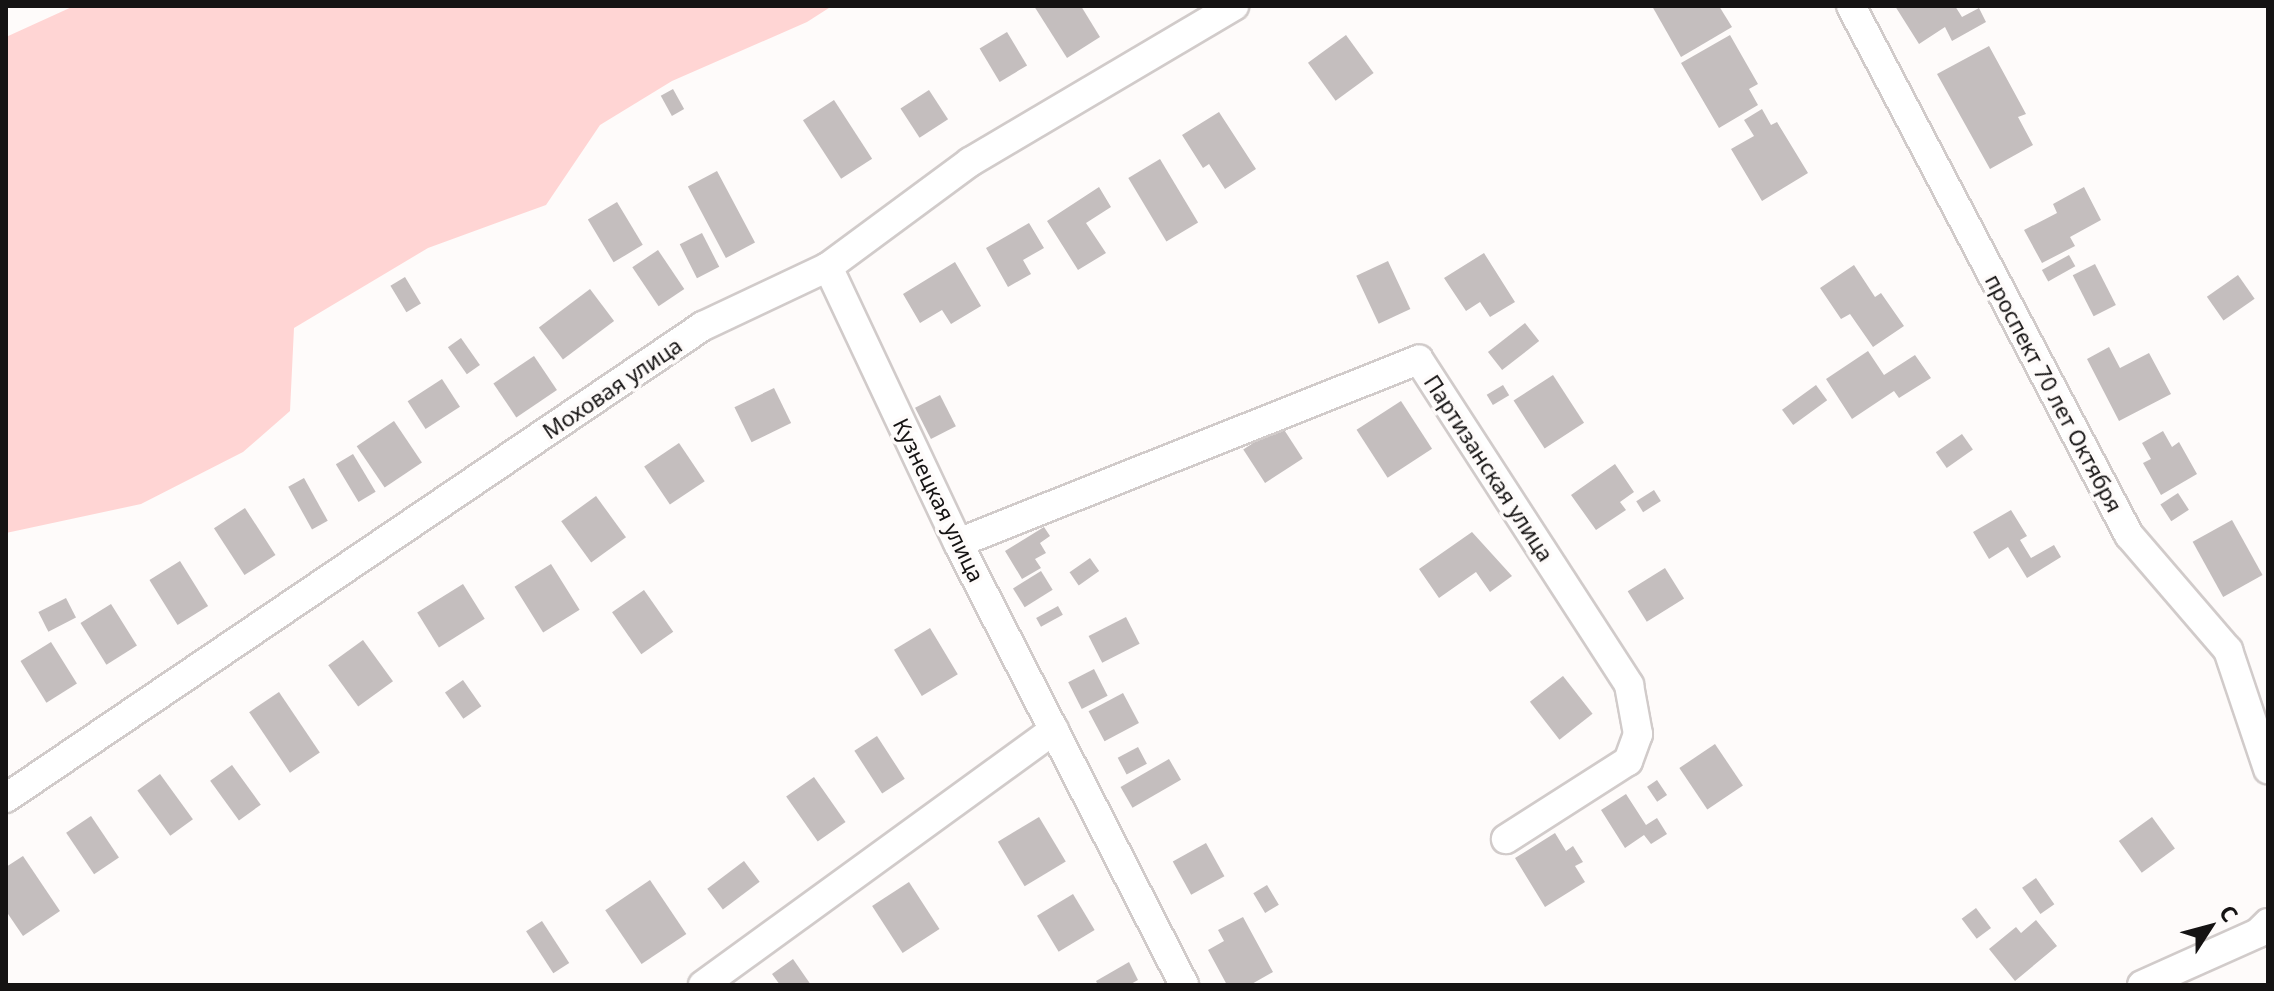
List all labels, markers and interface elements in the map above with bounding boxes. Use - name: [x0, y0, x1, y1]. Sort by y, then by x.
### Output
- street label: проспект 70 лет Октября: [1980, 270, 2128, 516]
- street label: Моховая улица: [538, 332, 686, 444]
- street label: Партизанская улица: [1419, 370, 1559, 566]
- street label: Кузнецкая улица: [888, 414, 990, 586]
- north arrow: [2170, 887, 2250, 967]
- text: С: [2213, 898, 2246, 927]

